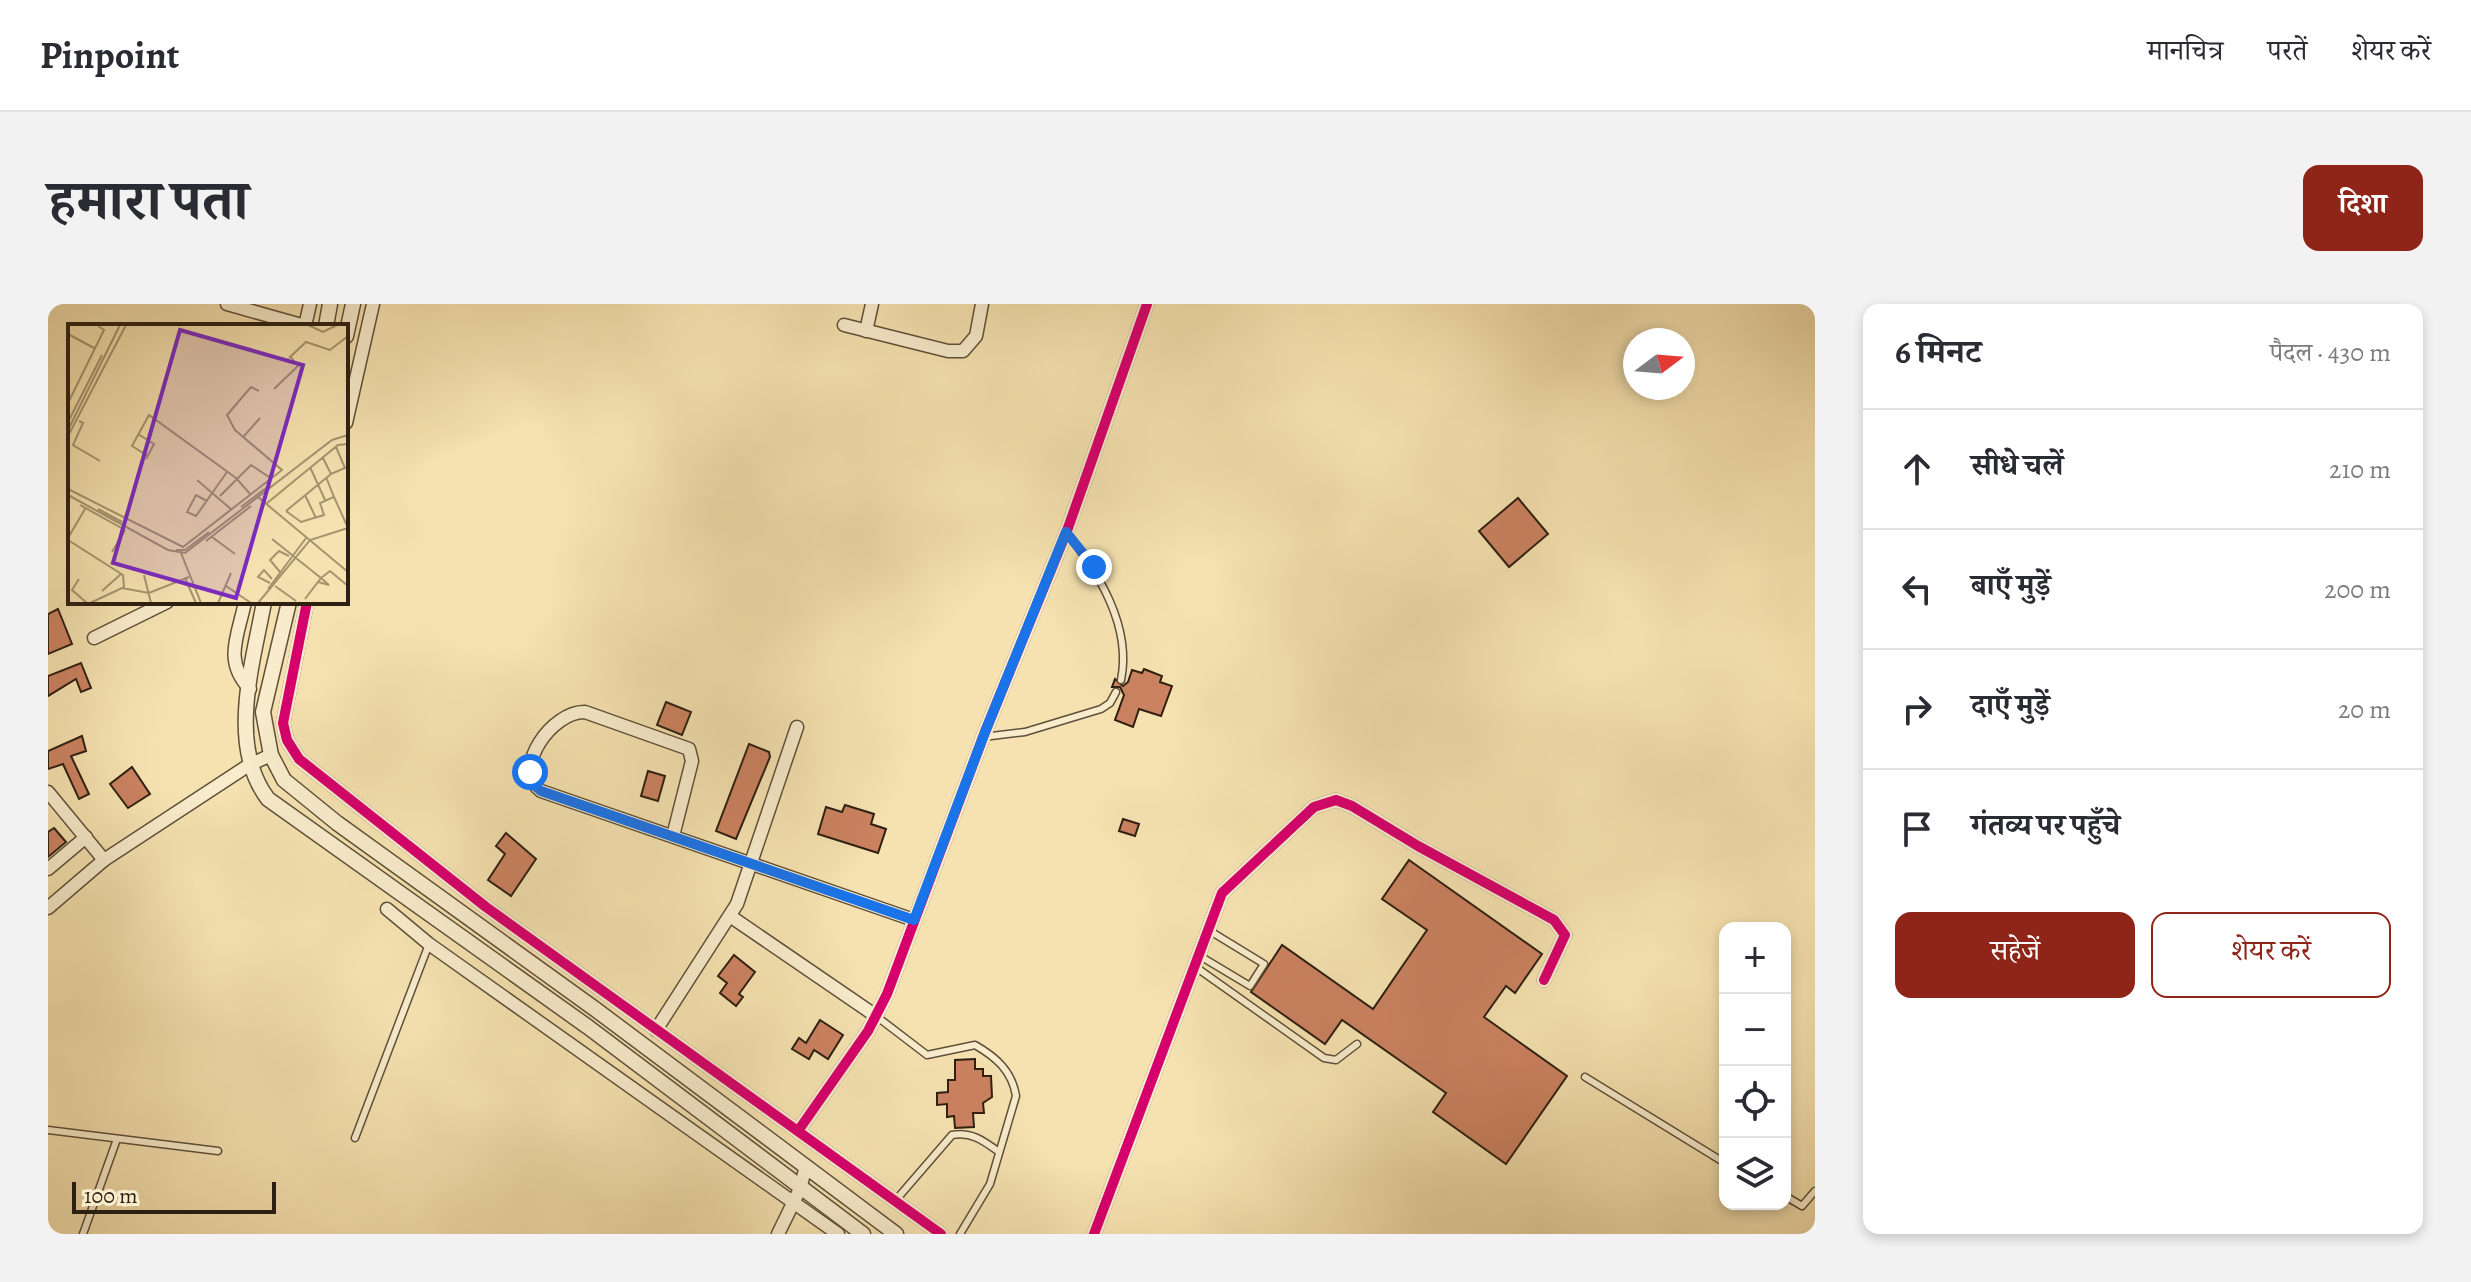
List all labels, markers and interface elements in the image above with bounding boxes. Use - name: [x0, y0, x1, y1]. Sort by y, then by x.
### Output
- text: Pinpoint: [40, 29, 179, 81]
- text: मानचित्र: [2147, 32, 2223, 70]
- text: परतें: [2267, 32, 2307, 70]
- text: शेयर करें: [2351, 32, 2431, 70]
- text: हमारा पता: [48, 162, 248, 238]
- button: दिशा: [2303, 165, 2423, 251]
- inset map: [68, 324, 348, 604]
- north arrow: [1623, 328, 1695, 400]
- text: 6 मिनट: [1895, 328, 1981, 375]
- text: पैदल · 430 m: [2270, 335, 2391, 370]
- text: सीधे चलें: [1971, 445, 2063, 485]
- icon: ahead: [1895, 447, 1939, 491]
- text: 210 m: [2329, 452, 2391, 487]
- route end: [1076, 549, 1112, 585]
- text: बाएँ मुड़ें: [1971, 565, 2051, 605]
- icon: left: [1895, 567, 1939, 611]
- text: 200 m: [2324, 572, 2391, 607]
- text: दाएँ मुड़ें: [1971, 685, 2050, 725]
- icon: right: [1895, 687, 1939, 731]
- text: 20 m: [2338, 692, 2391, 727]
- route start: [512, 754, 548, 790]
- text: गंतव्य पर पहुँचे: [1971, 805, 2120, 845]
- icon: arrive: [1895, 807, 1939, 851]
- button: सहेजें: [1895, 912, 2135, 998]
- button: शेयर करें: [2151, 912, 2391, 998]
- map controls: [1719, 922, 1791, 1210]
- button: +: [1719, 922, 1791, 994]
- button: −: [1719, 994, 1791, 1066]
- button: locate: [1719, 1066, 1791, 1138]
- button: layers: [1719, 1138, 1791, 1210]
- scale bar: [72, 1178, 276, 1214]
- text: 100 m: [84, 1181, 138, 1211]

